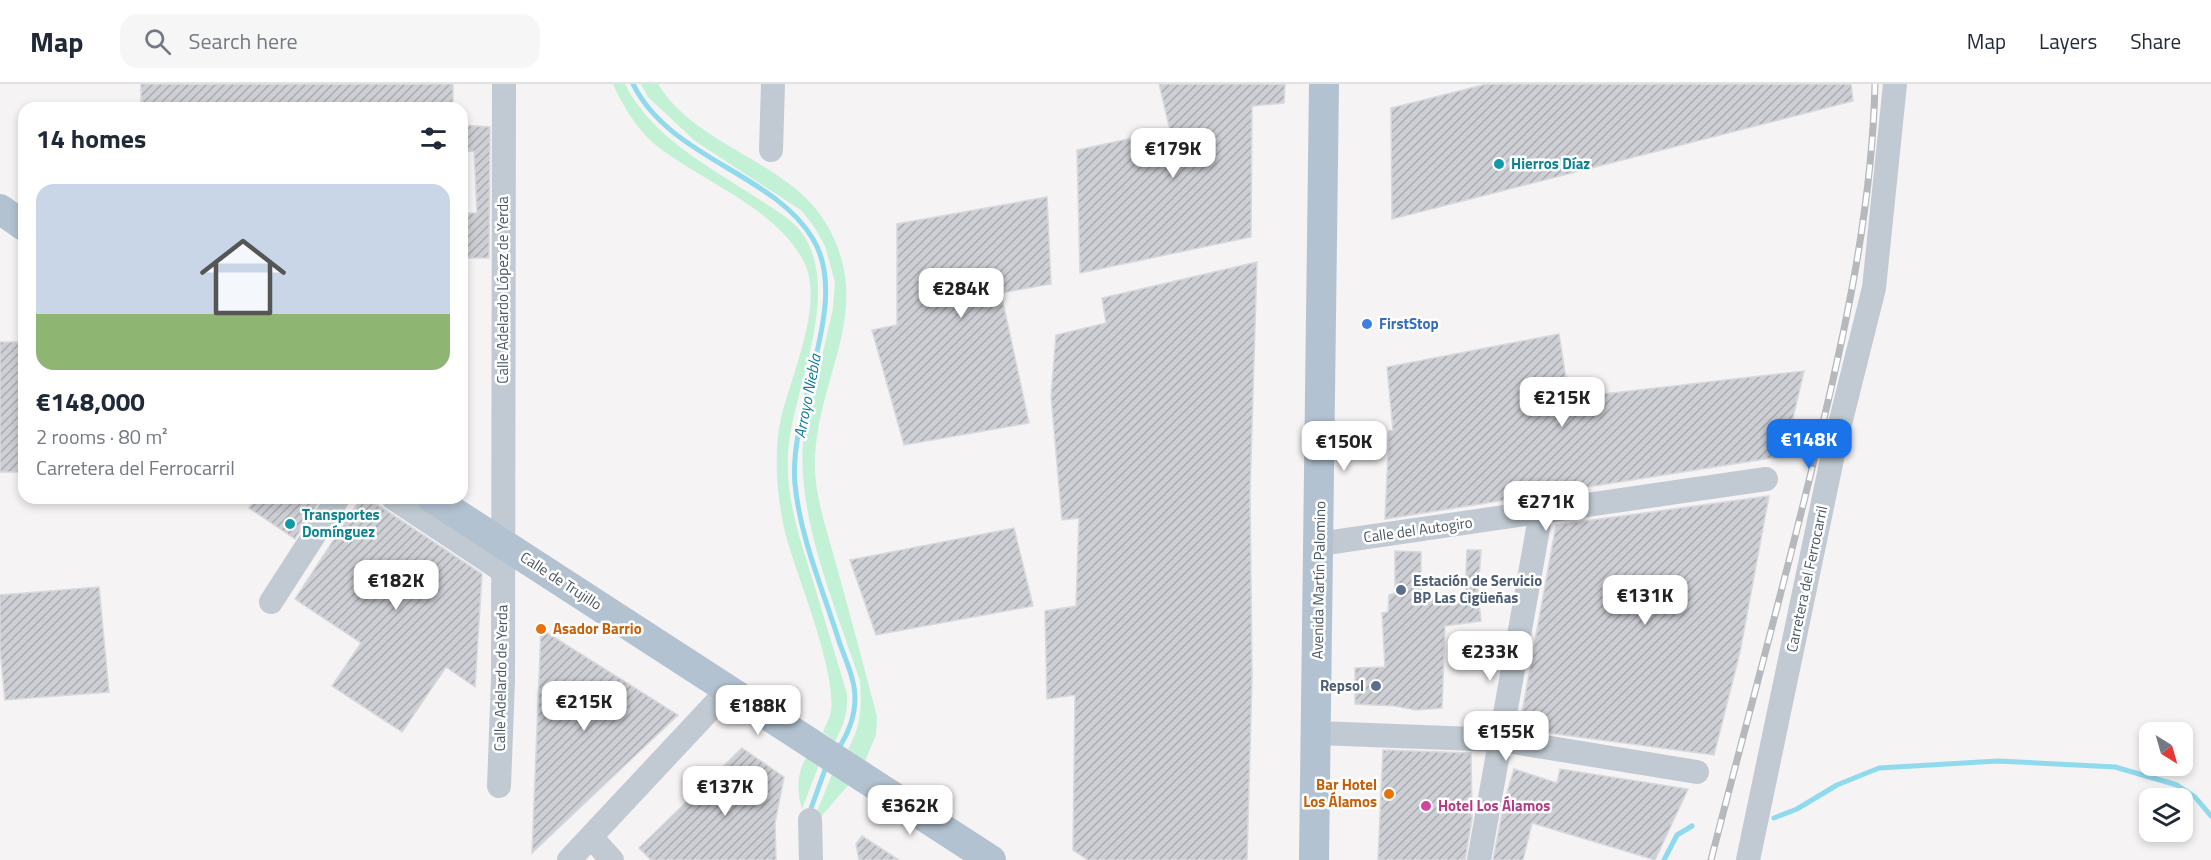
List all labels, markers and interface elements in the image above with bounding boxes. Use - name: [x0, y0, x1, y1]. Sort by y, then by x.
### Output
- search box: [120, 14, 540, 68]
- text: Map: [30, 20, 84, 63]
- text: Search here: [189, 24, 298, 58]
- icon: search: [141, 25, 174, 58]
- text: Map: [1967, 25, 2006, 57]
- text: Layers: [2039, 25, 2097, 57]
- text: Share: [2130, 25, 2181, 57]
- text: 14 homes: [36, 119, 146, 158]
- icon: filters: [417, 122, 450, 155]
- pin: €179K: [1131, 128, 1215, 179]
- text: €179K: [1145, 132, 1201, 163]
- place label: Hierros Díaz: [1511, 152, 1590, 175]
- marker: Hierros Díaz: [1492, 157, 1506, 171]
- street label: Calle Adelardo López de Yerda: [491, 196, 514, 384]
- icon: home: [189, 223, 297, 331]
- pin: €284K: [919, 268, 1003, 319]
- text: €284K: [933, 272, 989, 303]
- place label: FirstStop: [1379, 312, 1439, 335]
- marker: FirstStop: [1360, 317, 1374, 331]
- water label: Arroyo Niebla: [787, 351, 827, 440]
- pin: €215K: [1520, 377, 1604, 428]
- text: €215K: [1534, 381, 1590, 412]
- text: €148,000: [36, 382, 145, 421]
- pin: €148K: [1767, 419, 1851, 470]
- text: 2 rooms · 80 m²: [36, 421, 168, 452]
- pin: €150K: [1302, 421, 1386, 472]
- text: €148K: [1781, 423, 1837, 454]
- text: €150K: [1316, 425, 1372, 456]
- text: Carretera del Ferrocarril: [36, 452, 235, 483]
- pin: €271K: [1504, 481, 1588, 532]
- text: €271K: [1518, 485, 1574, 516]
- street label: Avenida Martín Palomino: [1306, 501, 1331, 659]
- place label: Transportes Domínguez: [302, 503, 380, 543]
- street label: Carretera del Ferrocarril: [1780, 504, 1833, 654]
- street label: Calle del Autogiro: [1362, 510, 1474, 549]
- marker: Transportes Domínguez: [283, 517, 297, 531]
- street label: Calle de Trujillo: [516, 545, 607, 616]
- pin: €182K: [354, 560, 438, 611]
- text: €182K: [368, 564, 424, 595]
- place label: Estación de Servicio BP Las Cigüeñas: [1413, 569, 1542, 609]
- pin: €131K: [1603, 575, 1687, 626]
- text: €131K: [1617, 579, 1673, 610]
- marker: Estación de Servicio BP Las Cigüeñas: [1394, 583, 1408, 597]
- street label: Calle Adelardo de Yerda: [488, 604, 513, 752]
- place label: Asador Barrio: [553, 617, 642, 640]
- marker: Asador Barrio: [534, 622, 548, 636]
- pin: €233K: [1448, 631, 1532, 682]
- text: €233K: [1462, 635, 1518, 666]
- place label: Repsol: [1320, 674, 1364, 697]
- marker: Repsol: [1369, 679, 1383, 693]
- pin: €215K: [542, 681, 626, 732]
- text: €215K: [556, 685, 612, 716]
- pin: €188K: [716, 685, 800, 736]
- text: €188K: [730, 689, 786, 720]
- pin: €155K: [1464, 711, 1548, 762]
- text: €155K: [1478, 715, 1534, 746]
- north arrow: [2139, 722, 2193, 776]
- map controls: [2139, 722, 2193, 842]
- pin: €137K: [683, 766, 767, 817]
- text: €137K: [697, 770, 753, 801]
- place label: Bar Hotel Los Álamos: [1303, 773, 1377, 813]
- pin: €362K: [868, 785, 952, 836]
- marker: Bar Hotel Los Álamos: [1382, 787, 1396, 801]
- button: layers: [2139, 788, 2193, 842]
- text: €362K: [882, 789, 938, 820]
- place label: Hotel Los Álamos: [1438, 794, 1550, 817]
- marker: Hotel Los Álamos: [1419, 799, 1433, 813]

